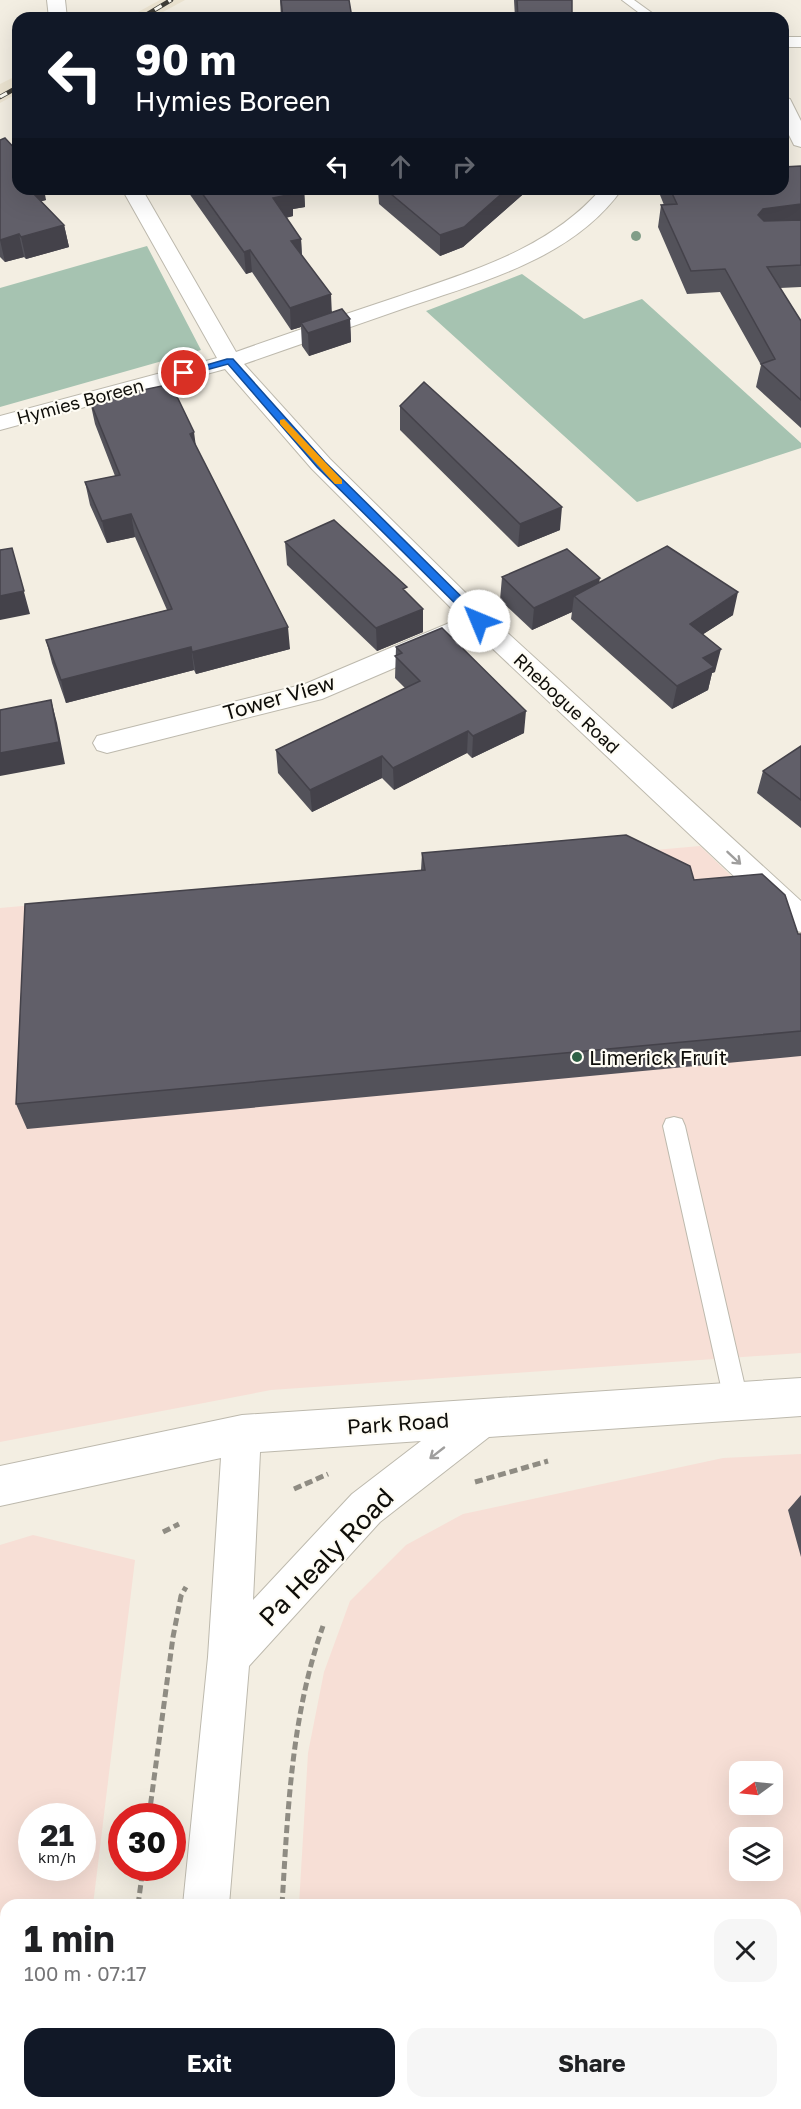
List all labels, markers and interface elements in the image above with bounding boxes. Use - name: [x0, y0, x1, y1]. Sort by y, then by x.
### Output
- text: 90 m: [135, 34, 236, 84]
- icon: left: [36, 36, 114, 114]
- text: Hymies Boreen: [135, 85, 331, 117]
- icon: left: [321, 150, 354, 183]
- icon: ahead: [384, 150, 417, 183]
- icon: right: [447, 150, 480, 183]
- pin: [158, 347, 209, 398]
- icon: arrive: [167, 356, 200, 389]
- street label: Hymies Boreen: [14, 373, 146, 429]
- position arrow: [447, 589, 511, 653]
- street label: Rhebogue Road: [510, 648, 624, 758]
- street label: Tower View: [220, 669, 338, 725]
- one-way arrow: [726, 851, 741, 865]
- place label: Limerick Fruit: [589, 1044, 727, 1070]
- marker: Limerick Fruit: [570, 1050, 584, 1064]
- street label: Park Road: [346, 1406, 450, 1440]
- one-way arrow: [429, 1446, 445, 1459]
- street label: Pa Healy Road: [252, 1481, 400, 1633]
- north arrow: [729, 1761, 783, 1815]
- map controls: [729, 1761, 783, 1881]
- speed limit sign: 30: [108, 1803, 186, 1881]
- text: 21: [40, 1817, 74, 1853]
- button: layers: [729, 1827, 783, 1881]
- text: km/h: [38, 1848, 76, 1866]
- text: 1 min: [24, 1917, 115, 1960]
- button: close: [714, 1919, 777, 1982]
- text: 100 m · 07:17: [24, 1961, 147, 1985]
- button: Exit: [24, 2028, 395, 2097]
- button: Share: [407, 2028, 777, 2097]

